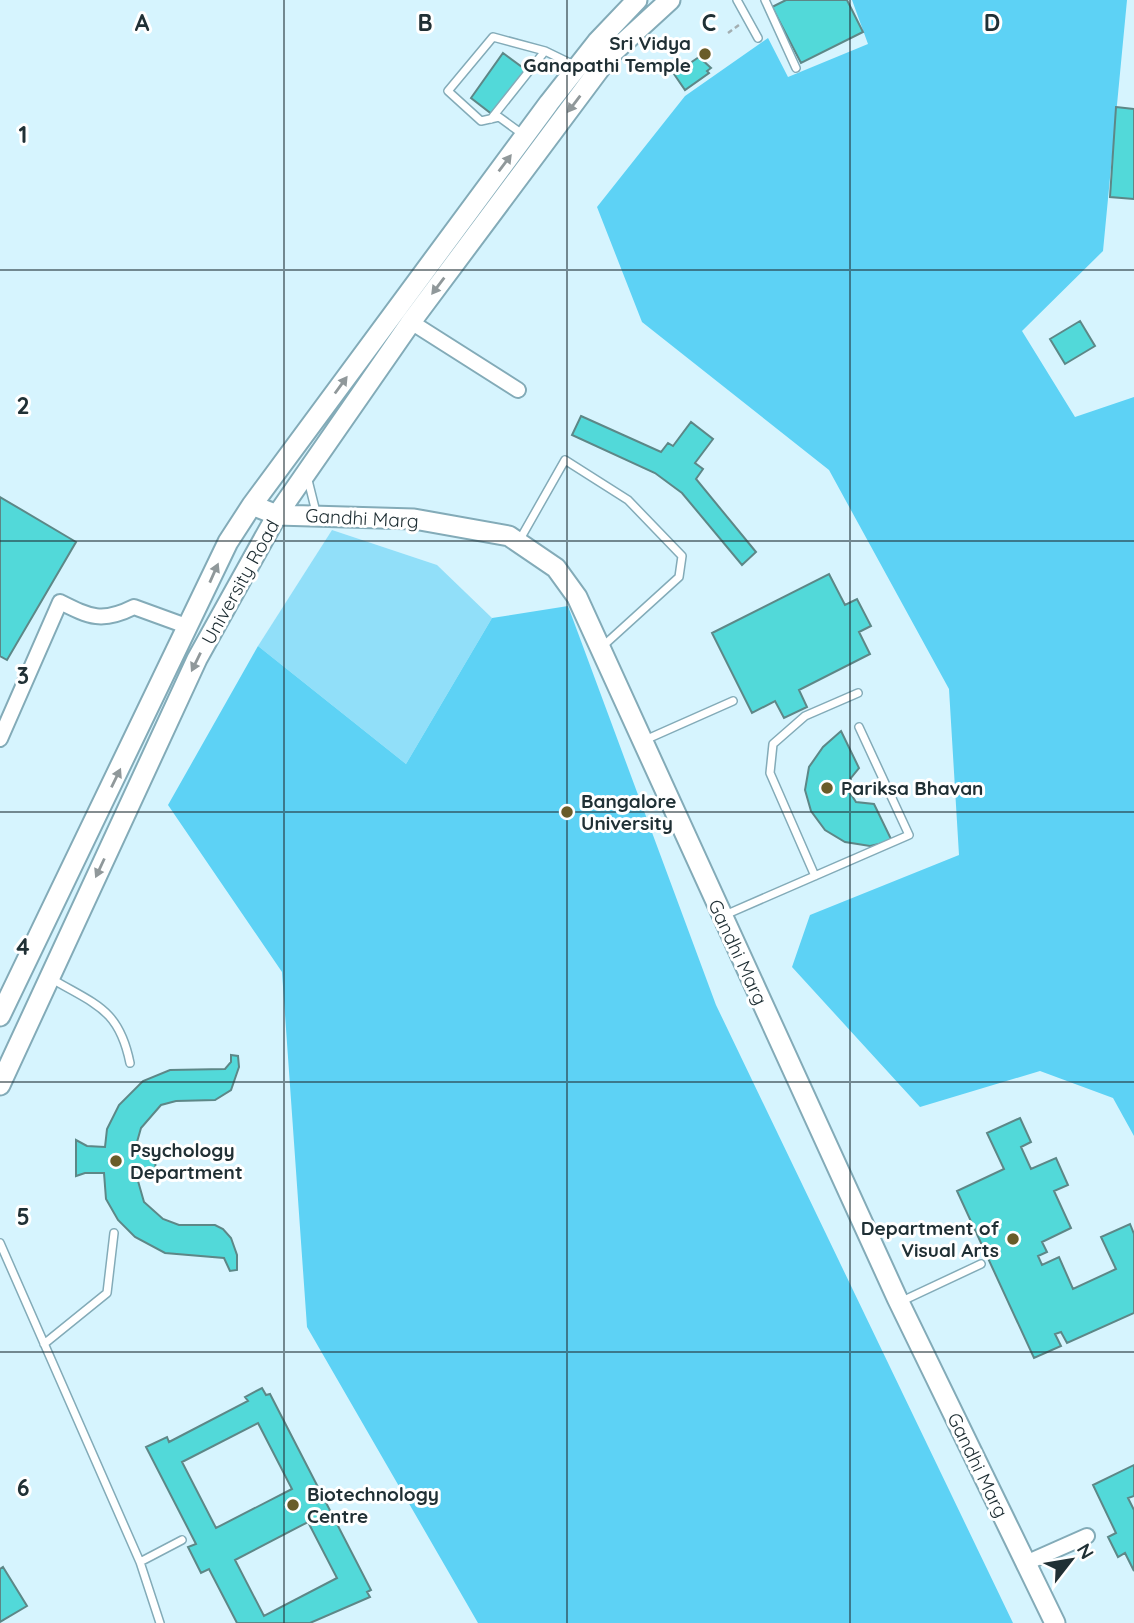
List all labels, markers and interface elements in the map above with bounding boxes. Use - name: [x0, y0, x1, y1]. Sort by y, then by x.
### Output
- text: A: [135, 8, 150, 37]
- text: B: [417, 8, 433, 37]
- text: C: [702, 8, 716, 37]
- text: D: [984, 8, 1000, 37]
- place label: Sri Vidya Ganapathi Temple: [523, 31, 691, 77]
- marker: Sri Vidya Ganapathi Temple: [697, 46, 713, 62]
- one-way arrow: [566, 94, 581, 112]
- text: 1: [19, 120, 27, 149]
- one-way arrow: [498, 154, 512, 172]
- one-way arrow: [431, 277, 445, 295]
- one-way arrow: [333, 376, 347, 394]
- text: 2: [16, 391, 30, 420]
- street label: Gandhi Marg: [305, 503, 419, 533]
- street label: University Road: [196, 515, 284, 649]
- one-way arrow: [209, 563, 220, 584]
- one-way arrow: [190, 652, 201, 672]
- text: 3: [17, 661, 29, 690]
- one-way arrow: [110, 768, 121, 788]
- place label: Pariksa Bhavan: [841, 776, 983, 800]
- marker: Pariksa Bhavan: [819, 780, 835, 796]
- place label: Bangalore University: [581, 789, 677, 835]
- marker: Bangalore University: [559, 804, 575, 820]
- one-way arrow: [94, 858, 105, 879]
- street label: Gandhi Marg: [703, 895, 773, 1009]
- text: 4: [16, 932, 30, 961]
- place label: Psychology Department: [130, 1138, 243, 1184]
- marker: Psychology Department: [108, 1153, 124, 1169]
- text: 5: [16, 1202, 30, 1231]
- place label: Department of Visual Arts: [861, 1216, 1000, 1262]
- marker: Department of Visual Arts: [1005, 1231, 1021, 1247]
- street label: Gandhi Marg: [942, 1409, 1014, 1521]
- text: 6: [17, 1473, 29, 1502]
- place label: Biotechnology Centre: [307, 1482, 439, 1528]
- marker: Biotechnology Centre: [285, 1497, 301, 1513]
- north arrow: [1036, 1525, 1106, 1595]
- text: N: [1072, 1539, 1099, 1563]

